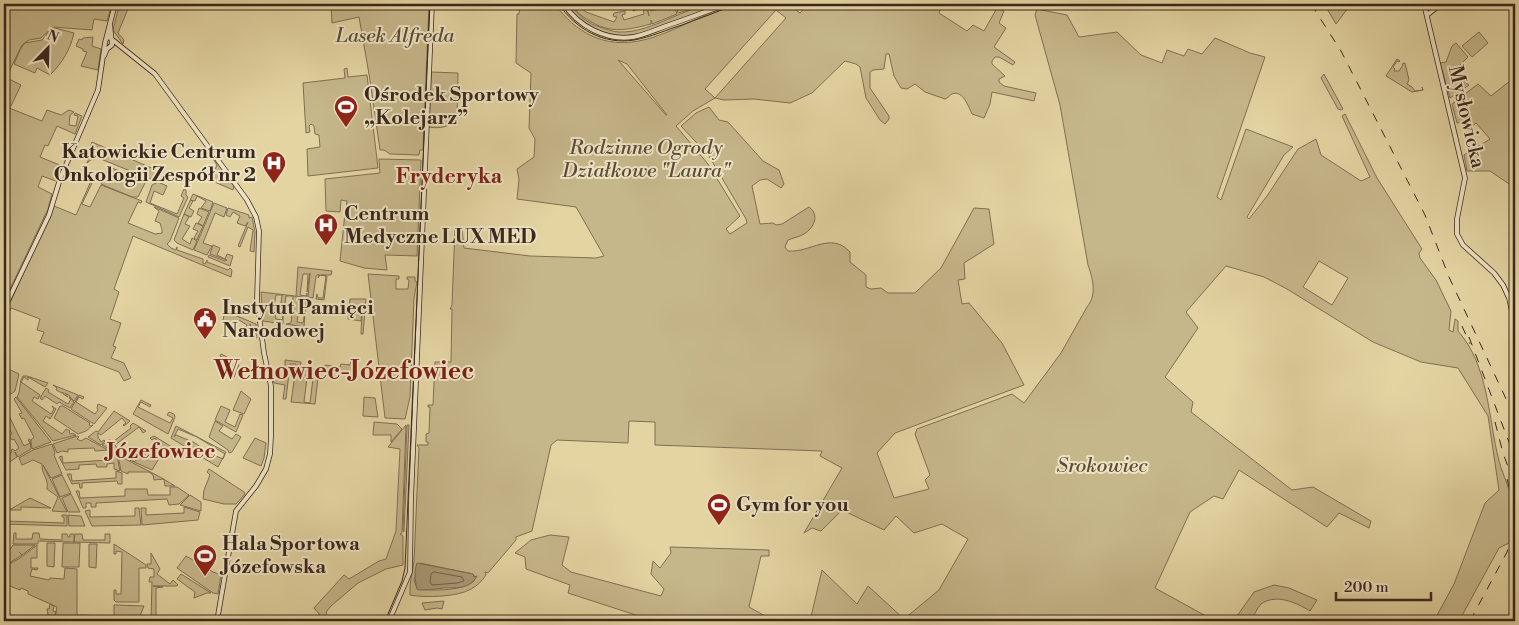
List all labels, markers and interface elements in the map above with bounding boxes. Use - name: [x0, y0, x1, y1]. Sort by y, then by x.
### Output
- north arrow: [22, 22, 72, 72]
- park label: Lasek Alfreda: [335, 24, 455, 49]
- text: N: [44, 27, 61, 47]
- street label: Mysłowicka: [1442, 63, 1490, 172]
- place label: Ośrodek Sportowy „Kolejarz”: [364, 83, 540, 131]
- sports icon: Ośrodek Sportowy „Kolejarz”: [333, 94, 359, 128]
- park label: Rodzinne Ogrody Działkowe "Laura": [561, 136, 732, 184]
- place label: Katowickie Centrum Onkologii Zespół nr 2: [54, 140, 256, 188]
- hospital icon: Katowickie Centrum Onkologii Zespół nr 2: [261, 150, 287, 184]
- district label: Fryderyka: [396, 164, 503, 190]
- place label: Centrum Medyczne LUX MED: [344, 202, 536, 250]
- hospital icon: Centrum Medyczne LUX MED: [313, 212, 339, 246]
- place label: Instytut Pamięci Narodowej: [222, 296, 374, 344]
- public building icon: Instytut Pamięci Narodowej: [192, 306, 218, 340]
- district label: Wełnowiec-Józefowiec: [213, 356, 474, 387]
- district label: Józefowiec: [103, 438, 216, 465]
- park label: Srokowiec: [1056, 454, 1148, 479]
- sports icon: Gym for you: [706, 492, 732, 526]
- place label: Gym for you: [736, 493, 849, 518]
- place label: Hala Sportowa Józefowska: [219, 532, 360, 580]
- sports icon: Hala Sportowa Józefowska: [192, 543, 218, 577]
- scale bar: [1336, 570, 1432, 602]
- text: 200 m: [1344, 578, 1389, 597]

